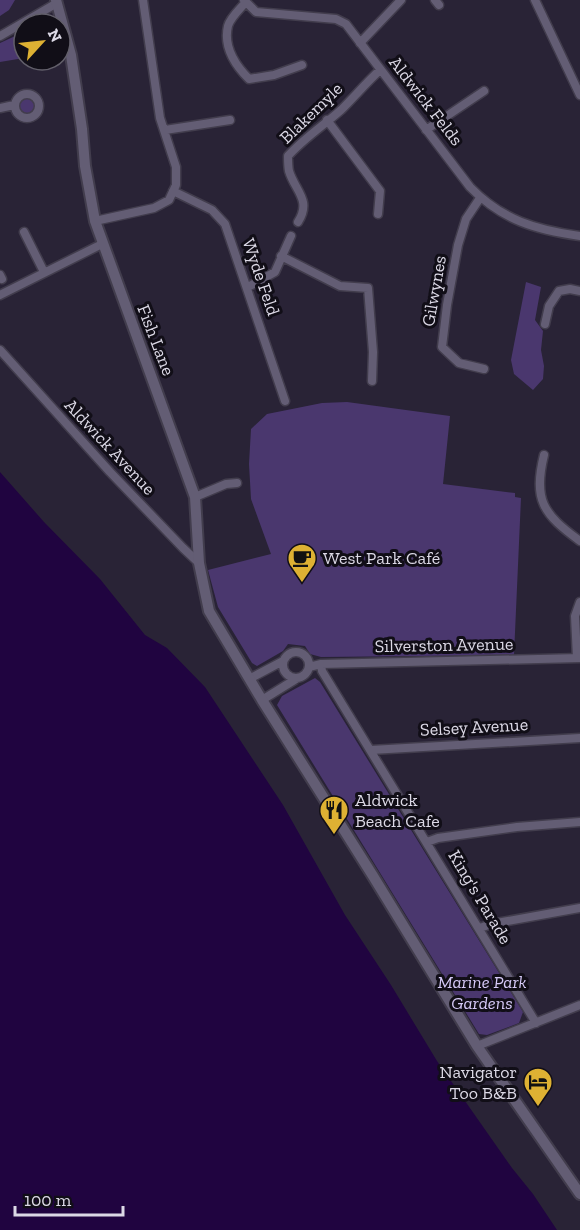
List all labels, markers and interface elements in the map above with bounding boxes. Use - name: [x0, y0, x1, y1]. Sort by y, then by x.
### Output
- north arrow: [12, 12, 72, 72]
- text: N: [44, 26, 66, 45]
- street label: Aldwick Felds: [384, 52, 468, 150]
- street label: Blakemyle: [275, 78, 347, 148]
- street label: Wyde Feld: [238, 235, 285, 319]
- street label: Gilwynes: [417, 254, 451, 328]
- street label: Fish Lane: [132, 301, 180, 379]
- street label: Aldwick Avenue: [60, 394, 160, 500]
- cafe icon: West Park Café: [286, 542, 318, 584]
- place label: West Park Café: [323, 547, 440, 569]
- street label: Silverston Avenue: [374, 633, 514, 657]
- street label: Selsey Avenue: [419, 713, 529, 741]
- place label: Aldwick Beach Cafe: [355, 789, 440, 832]
- restaurant icon: Aldwick Beach Cafe: [318, 794, 350, 836]
- street label: King's Parade: [443, 846, 517, 948]
- park label: Marine Park Gardens: [437, 971, 527, 1014]
- place label: Navigator Too B&B: [440, 1061, 517, 1104]
- hotel icon: Navigator Too B&B: [522, 1066, 554, 1108]
- scale bar: [15, 1179, 123, 1217]
- text: 100 m: [24, 1189, 72, 1211]

